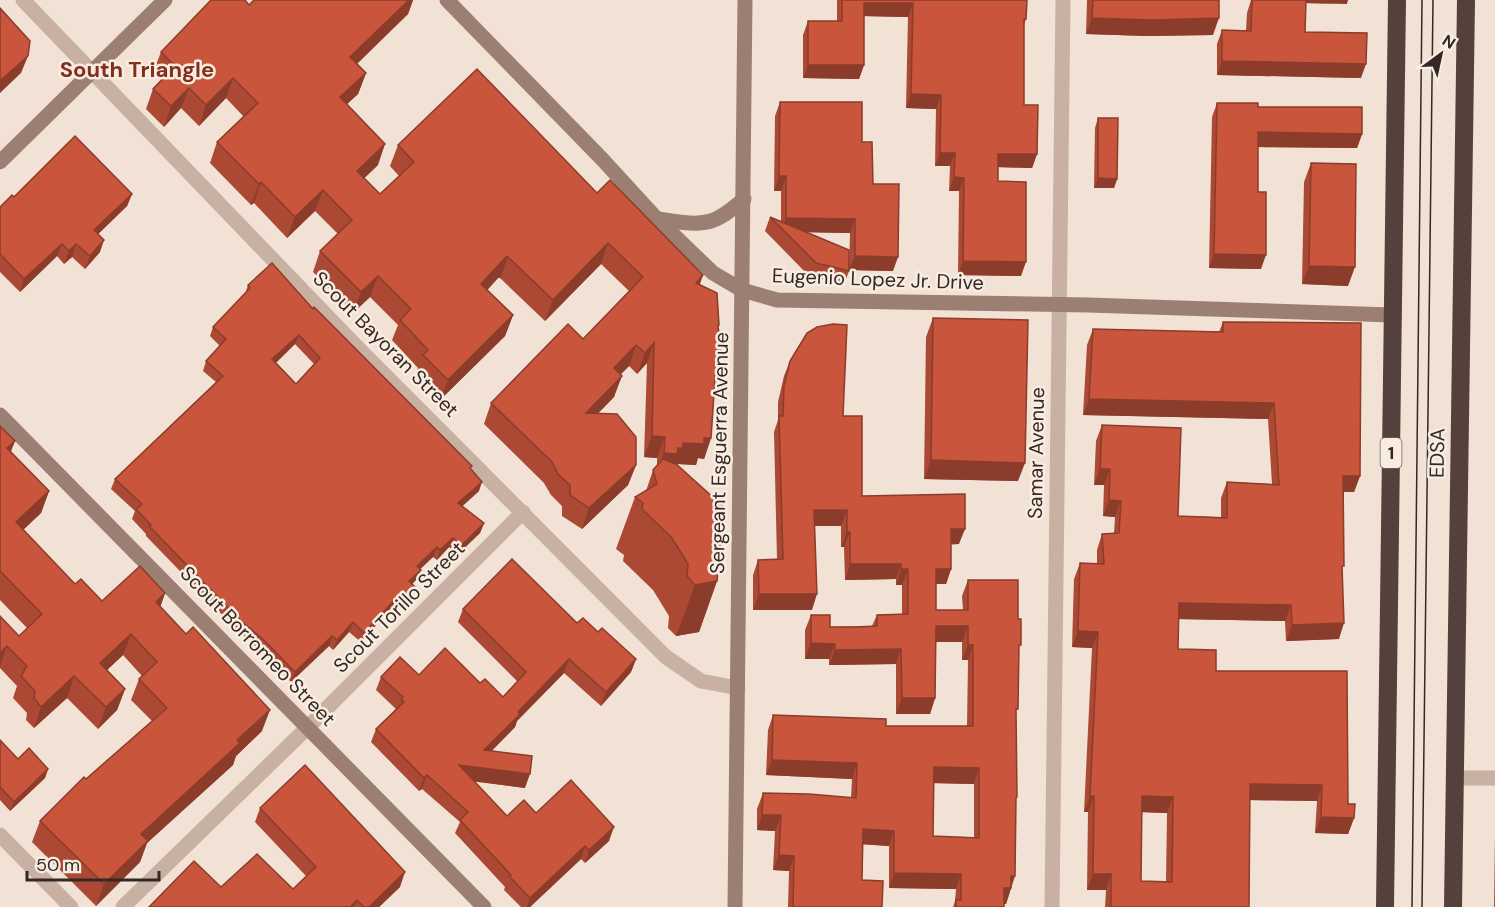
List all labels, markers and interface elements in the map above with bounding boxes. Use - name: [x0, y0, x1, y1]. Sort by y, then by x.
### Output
- north arrow: [1411, 24, 1471, 84]
- text: N: [1438, 30, 1460, 54]
- district label: South Triangle: [60, 55, 214, 84]
- street label: Eugenio Lopez Jr. Drive: [772, 262, 984, 296]
- street label: Scout Bayoran Street: [308, 266, 465, 423]
- street label: Sergeant Esguerra Avenue: [704, 332, 734, 574]
- street label: Samar Avenue: [1022, 387, 1050, 519]
- street label: EDSA: [1424, 428, 1450, 478]
- road number: 1: [1380, 438, 1402, 468]
- street label: Scout Torillo Street: [328, 536, 470, 678]
- street label: Scout Borromeo Street: [175, 560, 341, 732]
- scale bar: [27, 844, 159, 882]
- text: 50 m: [36, 853, 80, 877]

